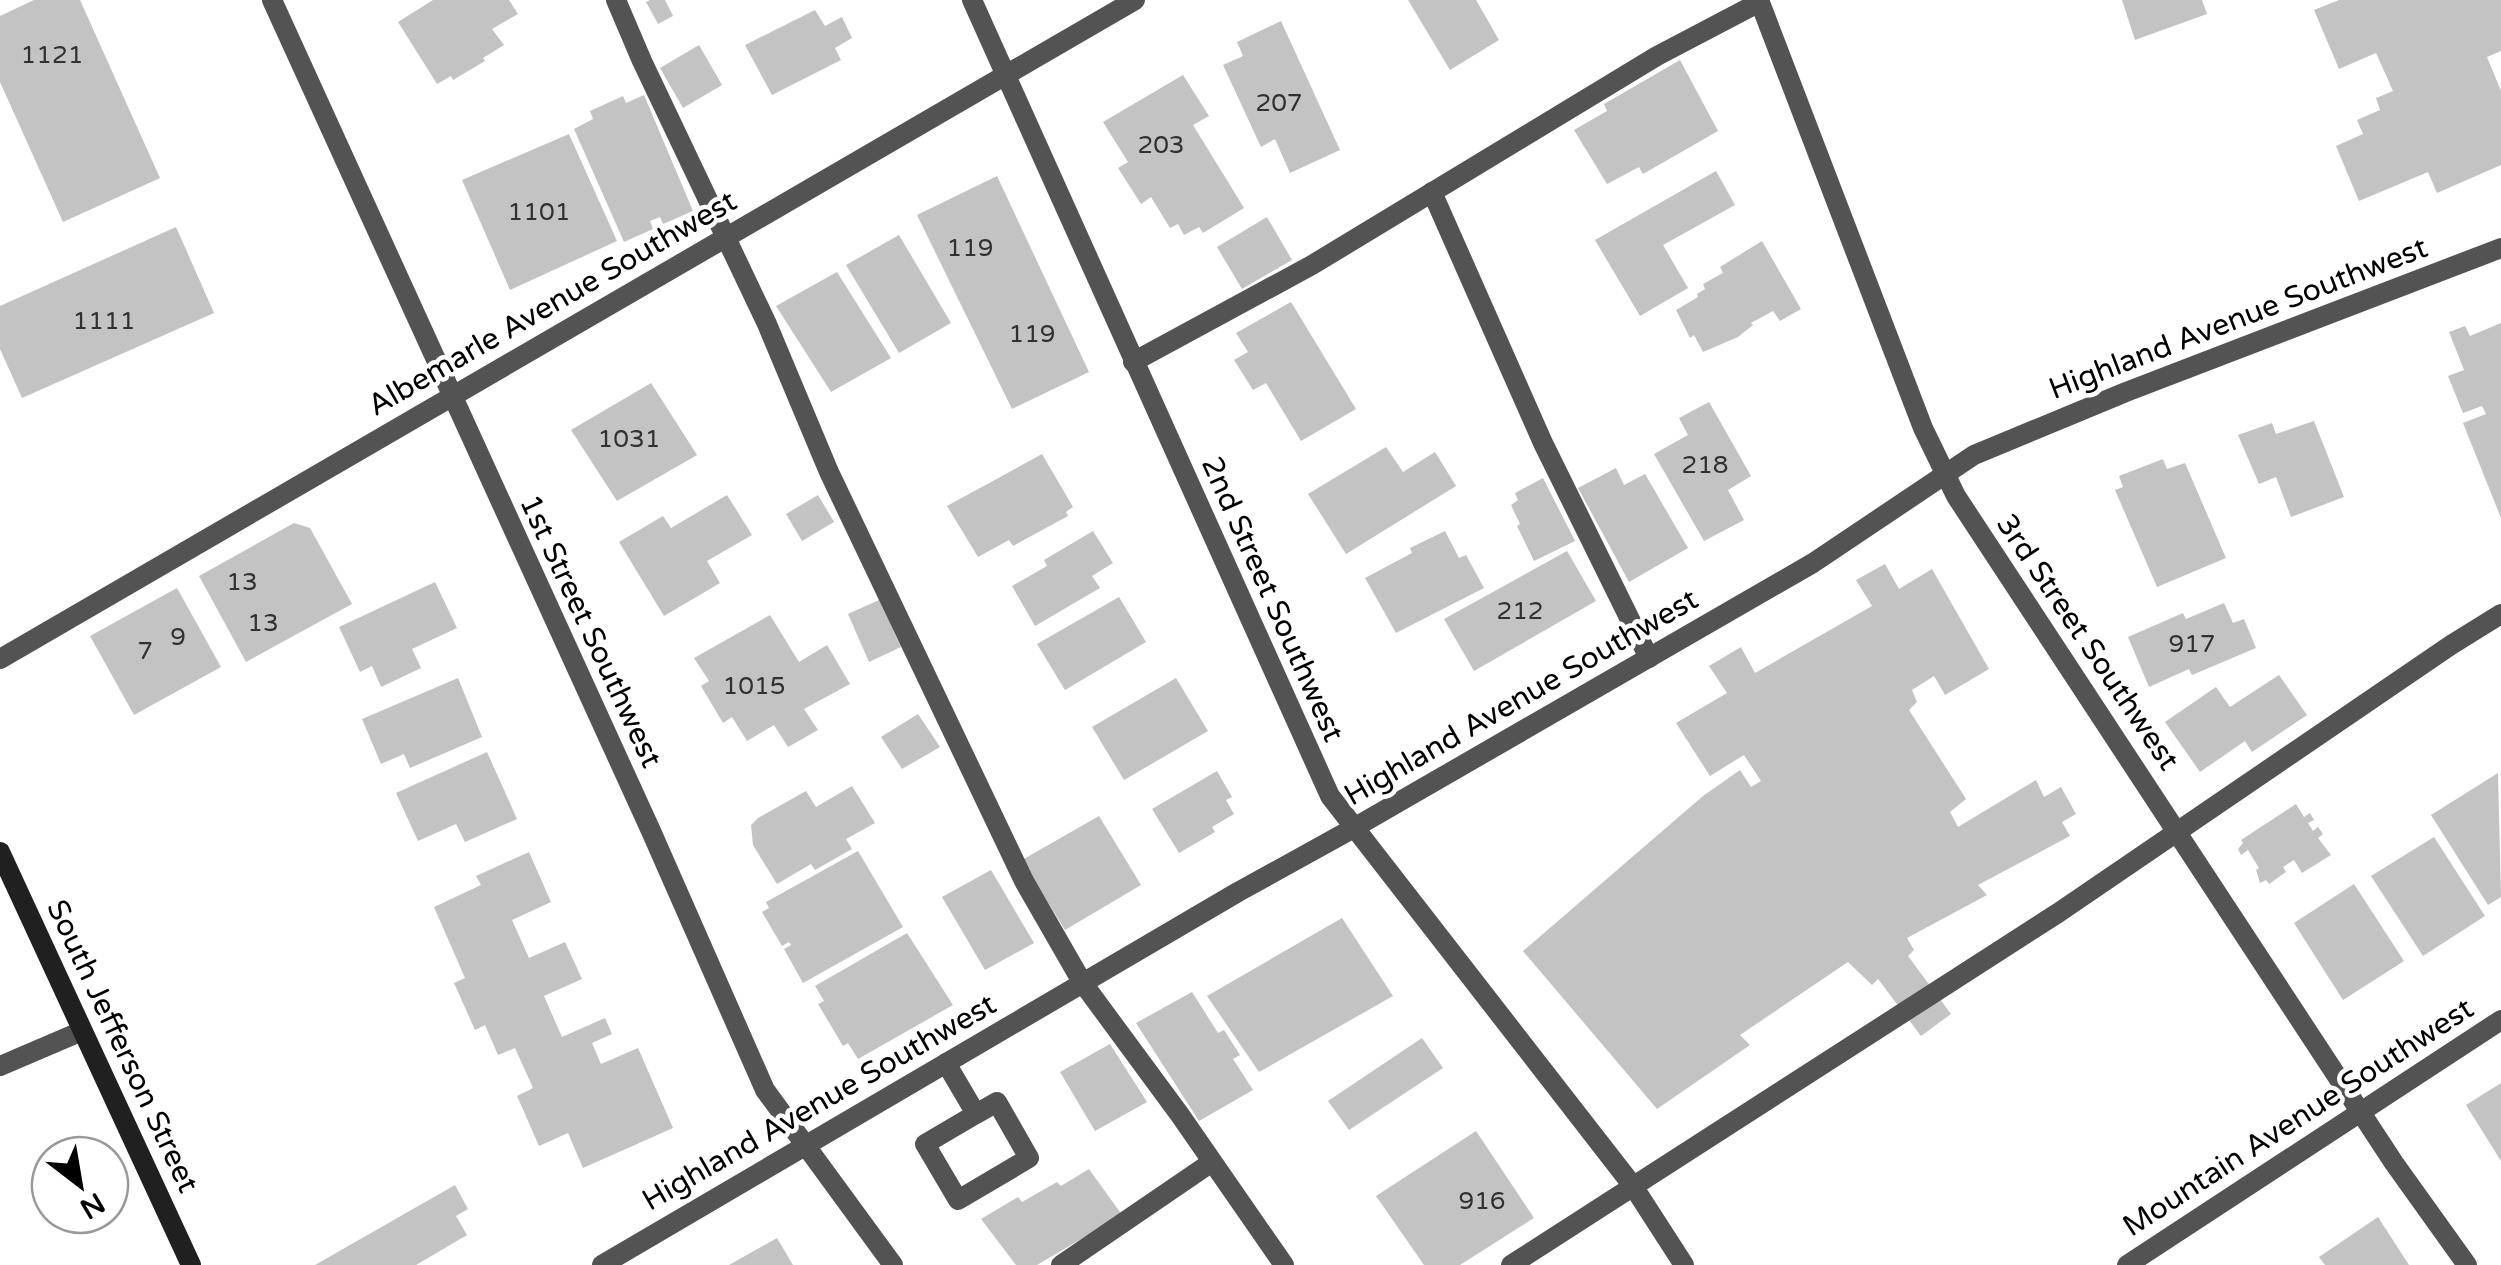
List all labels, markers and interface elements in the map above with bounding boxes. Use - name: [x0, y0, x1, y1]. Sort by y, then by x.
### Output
- house number: 1121: [21, 40, 83, 70]
- house number: 207: [1255, 88, 1303, 118]
- house number: 203: [1137, 130, 1185, 160]
- street label: Albemarle Avenue Southwest: [361, 183, 743, 424]
- house number: 1101: [508, 197, 570, 227]
- street label: Highland Avenue Southwest: [2044, 229, 2433, 408]
- house number: 119: [946, 233, 994, 263]
- house number: 1111: [73, 306, 135, 336]
- house number: 119: [1008, 319, 1056, 349]
- house number: 1031: [598, 424, 660, 454]
- house number: 218: [1681, 450, 1729, 480]
- street label: 2nd Street Southwest: [1193, 451, 1352, 747]
- street label: 1st Street Southwest: [511, 489, 670, 773]
- street label: 3rd Street Southwest: [1988, 507, 2187, 777]
- house number: 13: [226, 567, 258, 597]
- street label: Highland Avenue Southwest: [1338, 581, 1705, 814]
- house number: 212: [1496, 596, 1544, 626]
- house number: 13: [247, 608, 279, 638]
- house number: 9: [170, 622, 186, 652]
- house number: 917: [2168, 629, 2216, 659]
- house number: 7: [137, 636, 153, 666]
- house number: 1015: [723, 671, 785, 701]
- street label: South Jefferson Street: [38, 894, 207, 1198]
- street label: Highland Avenue Southwest: [636, 986, 1003, 1219]
- street label: Mountain Avenue Southwest: [2116, 990, 2481, 1245]
- north arrow: [30, 1135, 130, 1235]
- text: N: [74, 1185, 111, 1226]
- house number: 916: [1458, 1186, 1506, 1216]

